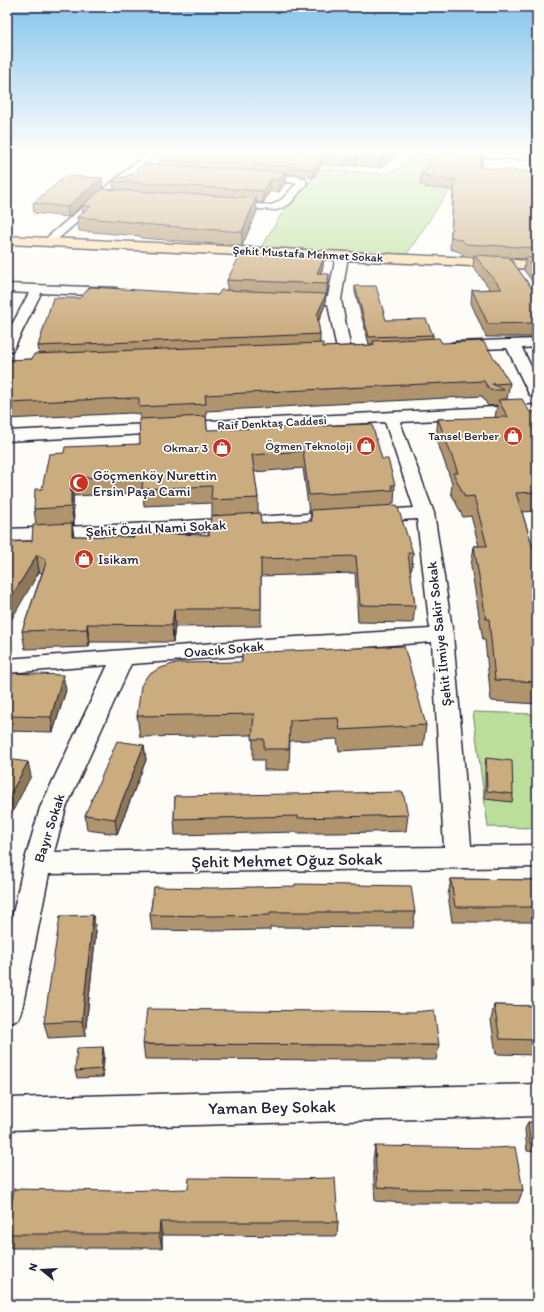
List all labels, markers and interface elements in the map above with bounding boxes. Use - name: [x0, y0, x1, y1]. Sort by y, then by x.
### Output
- street label: Şehit Mustafa Mehmet Sokak: [232, 243, 384, 265]
- street label: Raif Denktaş Caddesi: [217, 413, 327, 433]
- shop icon: Tansel Berber: [502, 425, 524, 447]
- place label: Tansel Berber: [428, 429, 499, 443]
- shop icon: Öğmen Teknoloji: [355, 435, 377, 457]
- shop icon: Okmar 3: [211, 437, 233, 459]
- place label: Öğmen Teknoloji: [265, 439, 352, 453]
- place label: Okmar 3: [163, 441, 208, 455]
- place label: Göçmenköy Nurettin Ersin Paşa Cami: [93, 467, 217, 500]
- mosque icon: Göçmenköy Nurettin Ersin Paşa Cami: [68, 472, 90, 494]
- street label: Şehit Özdıl Nami Sokak: [85, 516, 227, 541]
- shop icon: Isikam: [73, 548, 95, 570]
- place label: Isikam: [98, 551, 139, 568]
- street label: Şehit İlmiye Sakir Sokak: [423, 560, 456, 707]
- street label: Ovacık Sokak: [183, 637, 266, 661]
- street label: Bayır Sokak: [30, 791, 69, 865]
- street label: Şehit Mehmet Oğuz Sokak: [191, 848, 383, 872]
- street label: Yaman Bey Sokak: [208, 1096, 336, 1118]
- north arrow: [22, 1250, 62, 1290]
- text: N: [26, 1262, 40, 1273]

